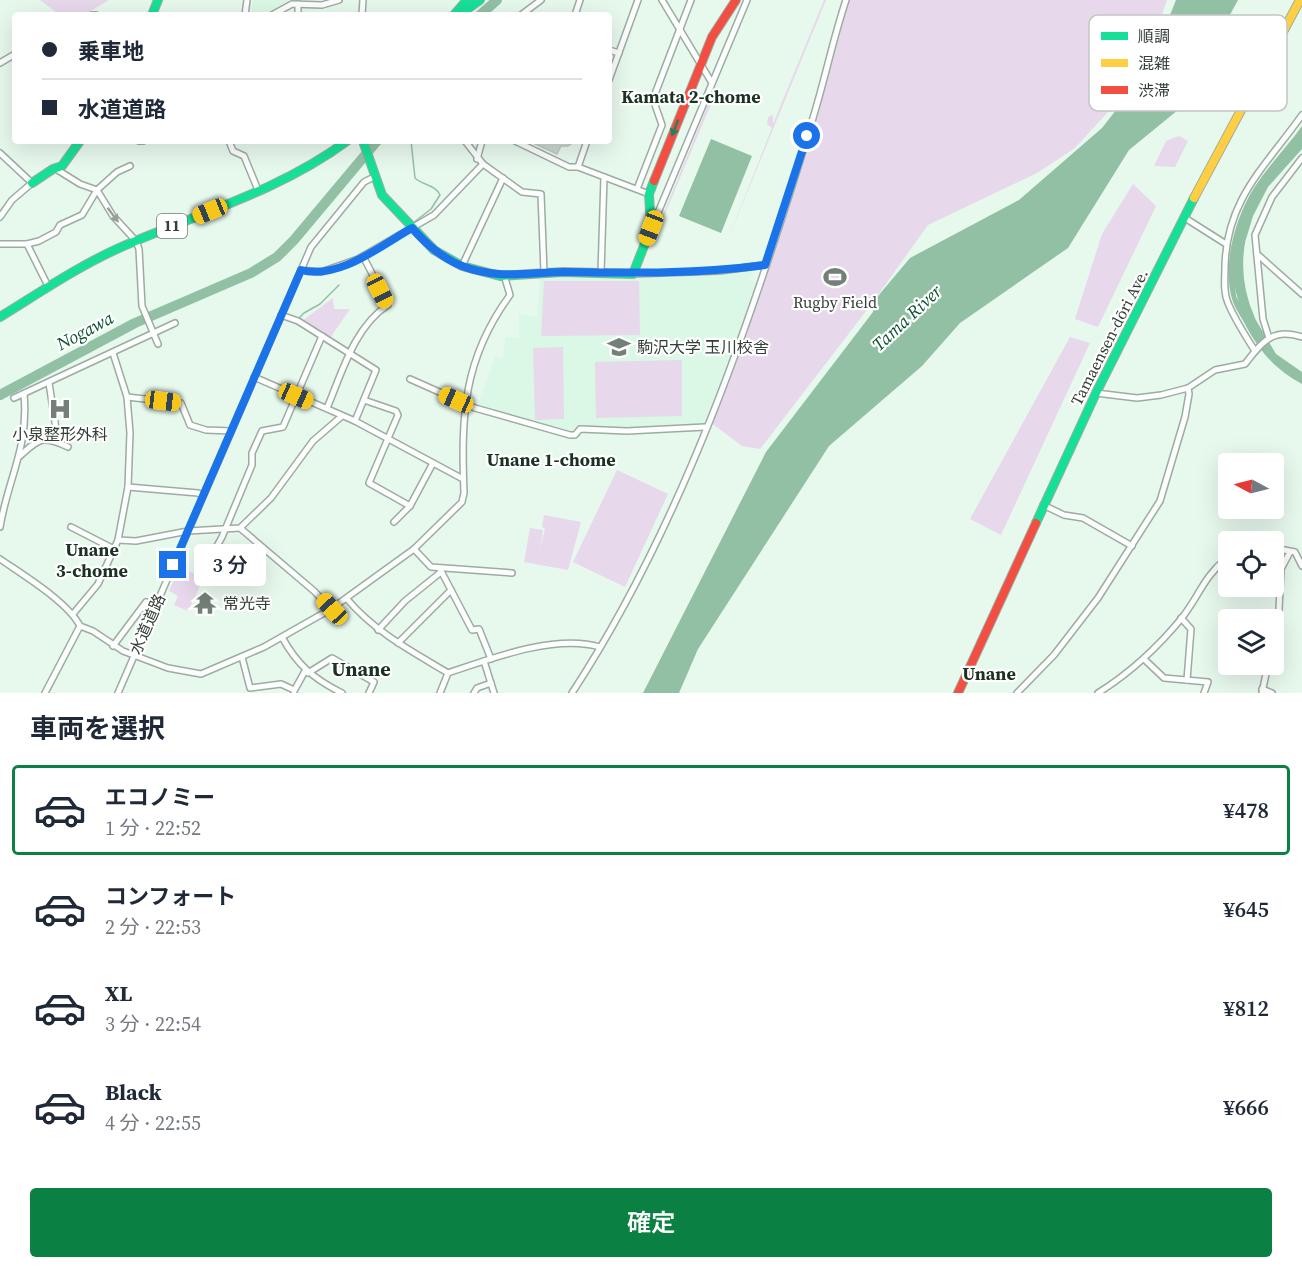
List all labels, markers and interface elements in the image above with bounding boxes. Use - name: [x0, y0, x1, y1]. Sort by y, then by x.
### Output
- legend: [1089, 15, 1287, 111]
- text: 順調: [1138, 25, 1170, 47]
- text: 乗車地: [78, 36, 144, 66]
- text: 混雑: [1138, 52, 1170, 74]
- text: 渋滞: [1138, 79, 1170, 101]
- district label: Kamata 2-chome: [621, 84, 761, 109]
- text: 水道道路: [78, 94, 166, 124]
- one-way arrow: [670, 120, 680, 138]
- route start: [793, 122, 820, 149]
- car: [190, 196, 230, 226]
- one-way arrow: [107, 207, 120, 223]
- car: [636, 208, 666, 248]
- road number: 11: [157, 214, 187, 238]
- sports icon: Rugby Field: [822, 264, 848, 290]
- street label: Tamaensen-dōri Ave.: [1065, 265, 1153, 409]
- car: [364, 271, 396, 311]
- water label: Tama River: [866, 278, 948, 356]
- place label: Rugby Field: [793, 291, 877, 313]
- water label: Nogawa: [51, 305, 118, 356]
- school or university icon: 駒沢大学 玉川校舎: [606, 334, 632, 360]
- place label: 駒沢大学 玉川校舎: [637, 336, 769, 358]
- car: [276, 380, 316, 412]
- car: [436, 384, 476, 416]
- car: [144, 390, 182, 412]
- hospital icon: 小泉整形外科: [47, 396, 73, 422]
- place label: 小泉整形外科: [12, 423, 108, 445]
- district label: Unane 1-chome: [486, 447, 616, 472]
- north arrow: [1218, 453, 1284, 519]
- map controls: [1218, 453, 1284, 675]
- button: locate: [1218, 531, 1284, 597]
- district label: Unane 3-chome: [56, 537, 128, 583]
- callout: 3 分: [194, 544, 266, 586]
- route end: [159, 551, 186, 578]
- text: 3 分: [213, 551, 247, 579]
- street label: 水道道路: [124, 590, 170, 658]
- temple icon: 常光寺: [192, 590, 218, 616]
- car: [313, 590, 351, 628]
- place label: 常光寺: [223, 592, 271, 614]
- button: layers: [1218, 609, 1284, 675]
- district label: Unane: [331, 655, 391, 683]
- district label: Unane: [962, 661, 1016, 686]
- text: 車両を選択: [30, 710, 165, 747]
- text: エコノミー: [105, 782, 215, 812]
- icon: car: [33, 783, 87, 837]
- text: ¥478: [1223, 795, 1269, 825]
- text: 1 分 · 22:52: [105, 814, 201, 842]
- text: コンフォート: [105, 881, 236, 911]
- icon: car: [33, 882, 87, 936]
- text: ¥645: [1223, 894, 1269, 924]
- text: 2 分 · 22:53: [105, 913, 201, 941]
- text: XL: [105, 978, 132, 1008]
- icon: car: [33, 981, 87, 1035]
- text: ¥812: [1223, 993, 1269, 1023]
- text: 3 分 · 22:54: [105, 1010, 201, 1038]
- text: Black: [105, 1077, 162, 1107]
- icon: car: [33, 1080, 87, 1134]
- text: ¥666: [1223, 1092, 1269, 1122]
- text: 4 分 · 22:55: [105, 1109, 201, 1137]
- button: 確定: [30, 1188, 1272, 1257]

